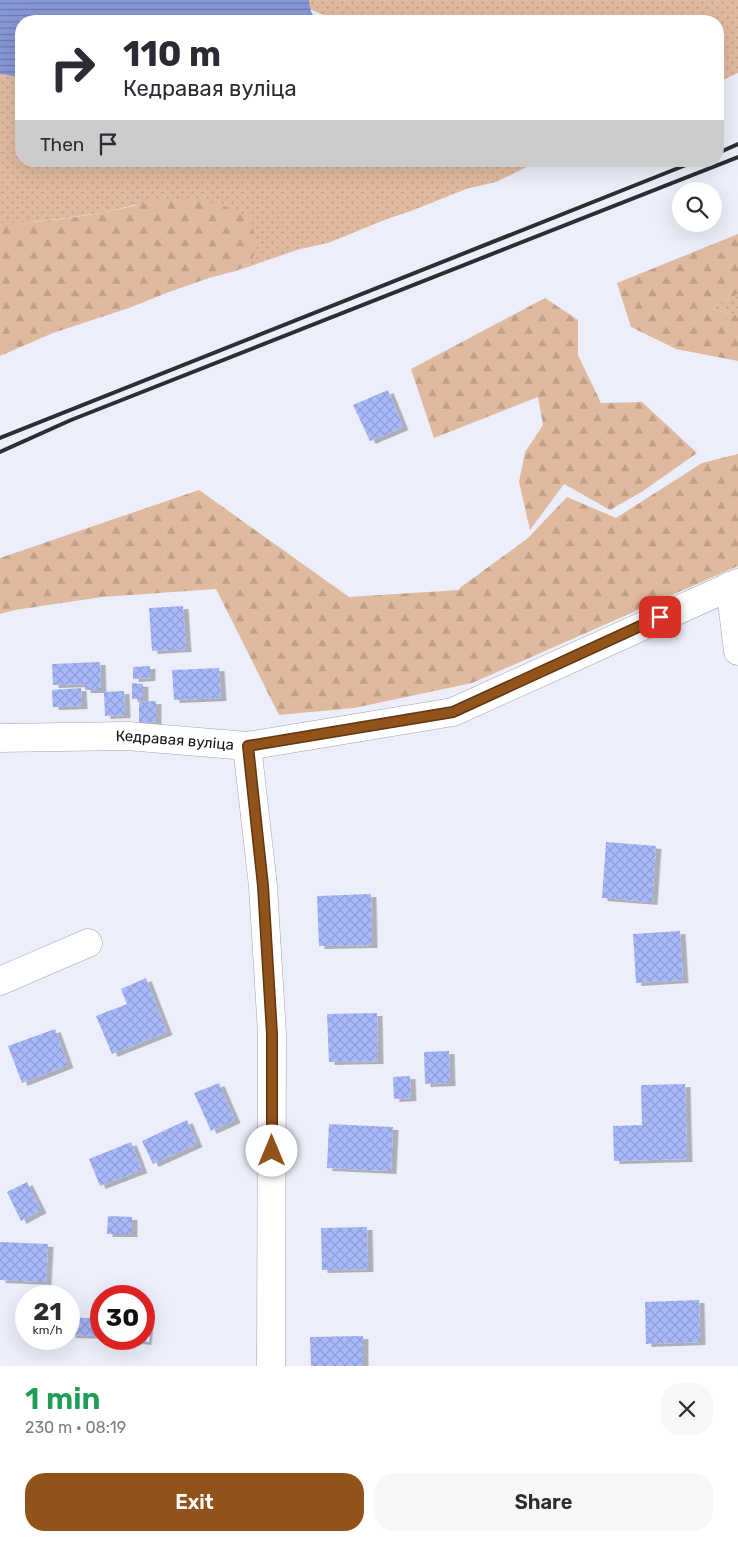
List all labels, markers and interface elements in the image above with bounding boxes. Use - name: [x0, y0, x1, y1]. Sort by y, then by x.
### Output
- text: 110 m: [123, 33, 221, 75]
- icon: right: [40, 35, 105, 100]
- text: Кедравая вуліца: [123, 75, 297, 102]
- icon: arrive: [94, 130, 122, 158]
- text: Then: [40, 133, 84, 156]
- map controls: [672, 182, 722, 232]
- button: search: [672, 182, 722, 232]
- pin: [639, 596, 681, 638]
- icon: arrive: [646, 603, 674, 631]
- street label: Кедравая вуліца: [116, 727, 235, 754]
- position arrow: [245, 1124, 297, 1176]
- speed limit sign: 30: [90, 1285, 155, 1350]
- text: 21: [33, 1297, 62, 1326]
- text: km/h: [33, 1323, 62, 1337]
- text: 1 min: [25, 1381, 100, 1417]
- button: close: [661, 1383, 713, 1435]
- text: 230 m · 08:19: [25, 1418, 126, 1437]
- button: Exit: [25, 1473, 364, 1531]
- button: Share: [374, 1473, 713, 1531]

